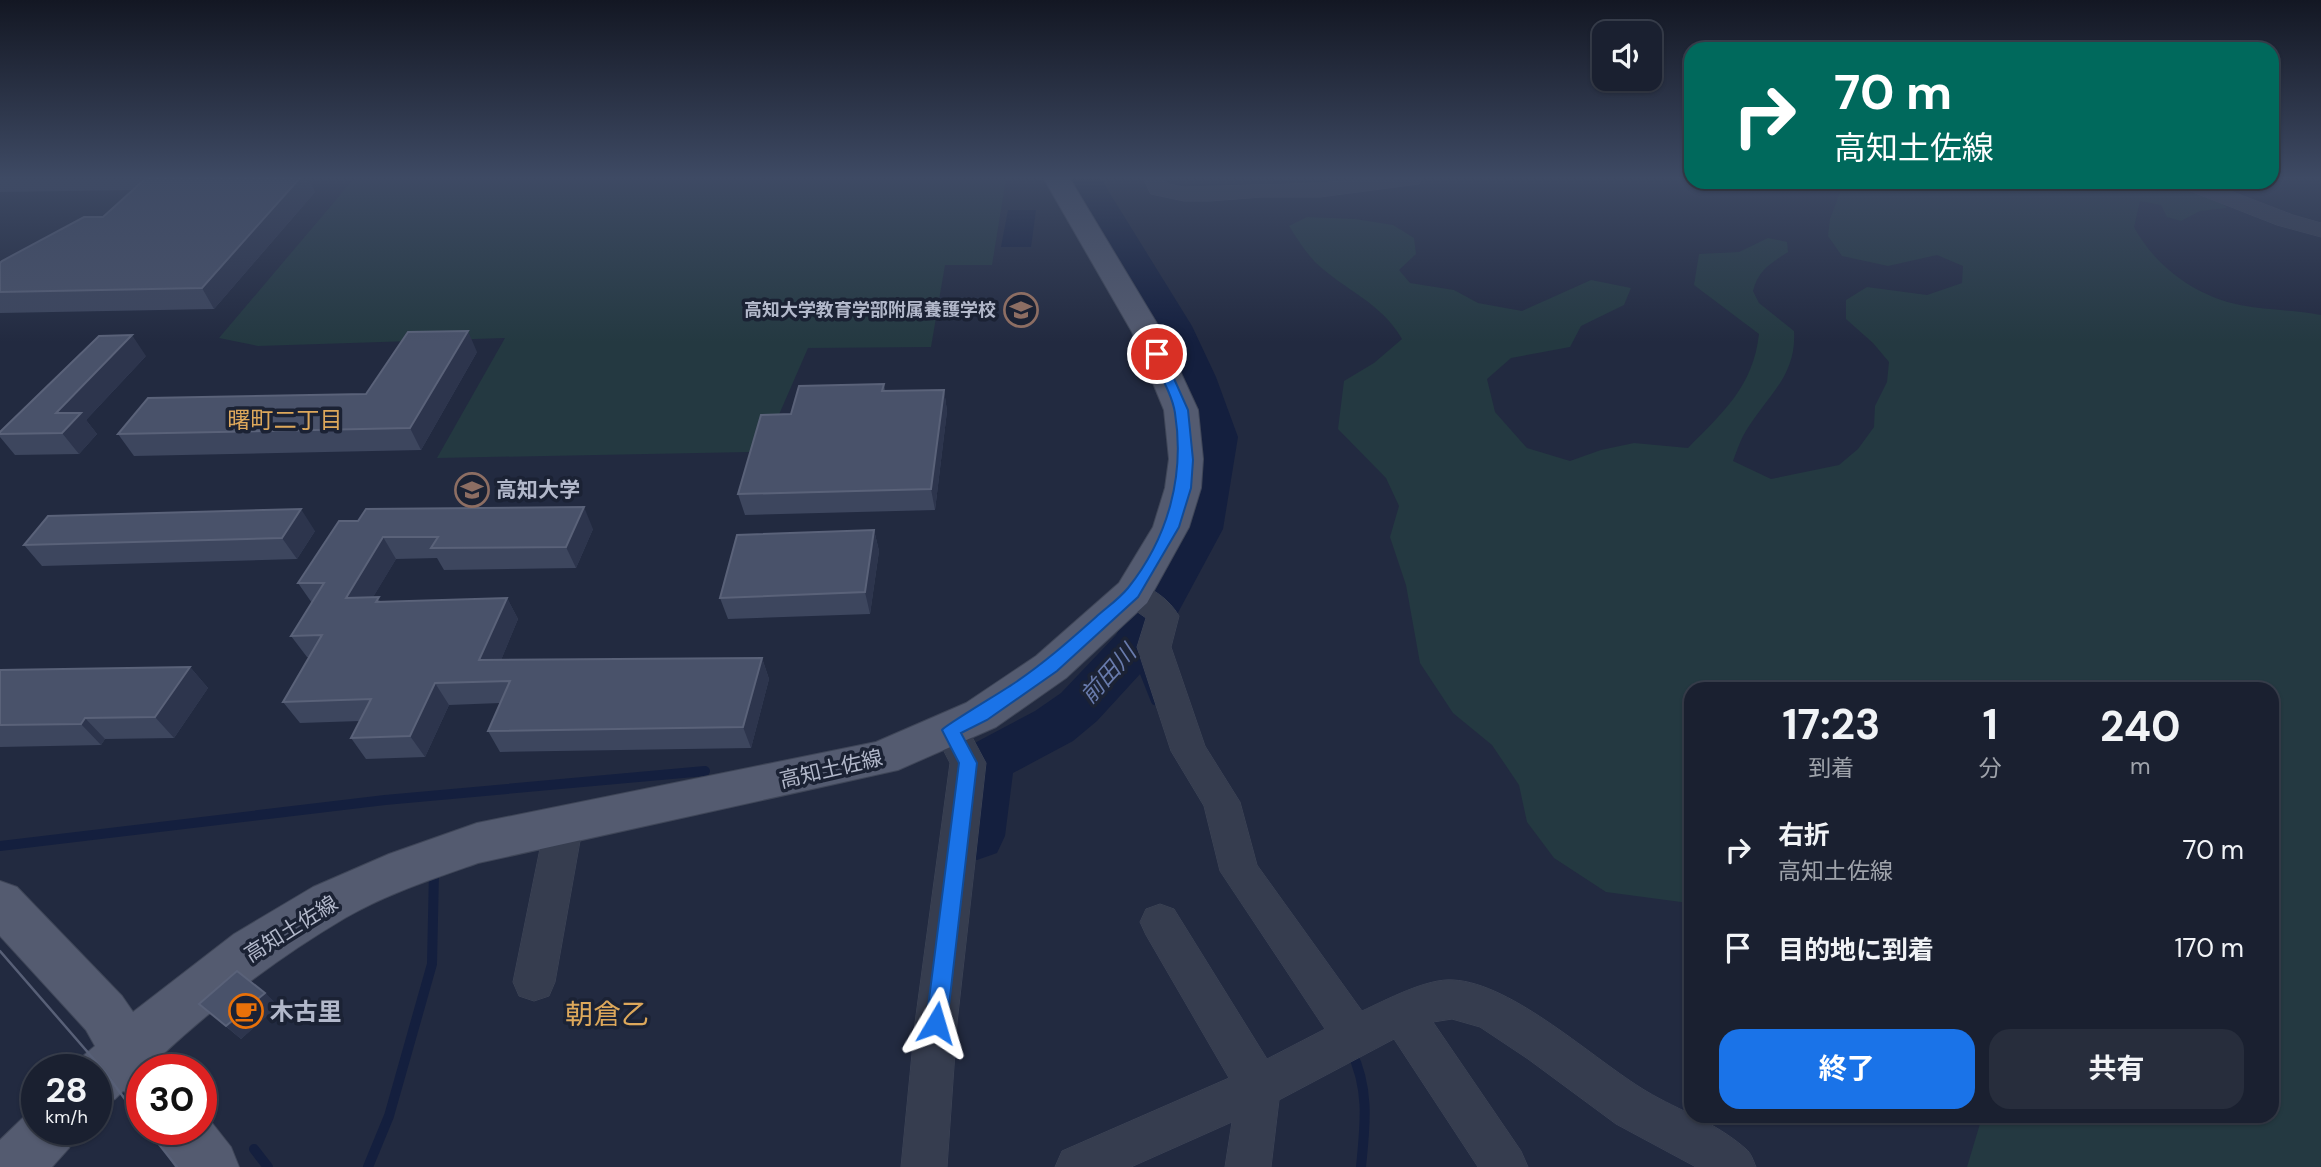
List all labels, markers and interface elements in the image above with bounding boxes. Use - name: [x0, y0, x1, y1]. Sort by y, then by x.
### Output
- map controls: [1592, 21, 1662, 91]
- button: sound: [1592, 21, 1662, 91]
- text: 70 m: [1834, 60, 1952, 124]
- icon: right: [1719, 70, 1810, 161]
- text: 高知土佐線: [1834, 127, 1994, 169]
- school or university icon: 高知大学教育学部附属養護学校: [1002, 291, 1040, 329]
- place label: 高知大学教育学部附属養護学校: [744, 298, 996, 322]
- pin: [1127, 324, 1187, 384]
- icon: arrive: [1138, 335, 1176, 373]
- district label: 曙町二丁目: [228, 405, 343, 435]
- school or university icon: 高知大学: [453, 471, 491, 509]
- place label: 高知大学: [496, 476, 580, 504]
- water label: 前田川: [1074, 636, 1144, 710]
- text: 17:23: [1782, 697, 1880, 752]
- text: 1: [1982, 697, 1998, 752]
- text: 240: [2100, 699, 2181, 754]
- street label: 高知土佐線: [777, 744, 885, 794]
- text: m: [2130, 751, 2151, 781]
- text: 到着: [1808, 753, 1854, 783]
- text: 分: [1979, 753, 2002, 783]
- text: 右折: [1778, 818, 1830, 852]
- icon: right: [1719, 831, 1757, 869]
- text: 70 m: [2183, 833, 2244, 867]
- text: 高知土佐線: [1778, 856, 1893, 886]
- street label: 高知土佐線: [239, 889, 343, 969]
- icon: arrive: [1719, 929, 1757, 967]
- text: 170 m: [2175, 931, 2244, 965]
- text: 目的地に到着: [1778, 933, 1934, 967]
- position arrow: [899, 986, 973, 1060]
- cafe icon: 木古里: [227, 992, 265, 1030]
- place label: 木古里: [270, 996, 342, 1027]
- district label: 朝倉乙: [565, 996, 649, 1033]
- button: 終了: [1719, 1029, 1975, 1109]
- button: 共有: [1989, 1029, 2244, 1109]
- speed limit sign: 30: [126, 1054, 217, 1145]
- text: 28: [45, 1067, 88, 1113]
- text: km/h: [45, 1105, 88, 1129]

